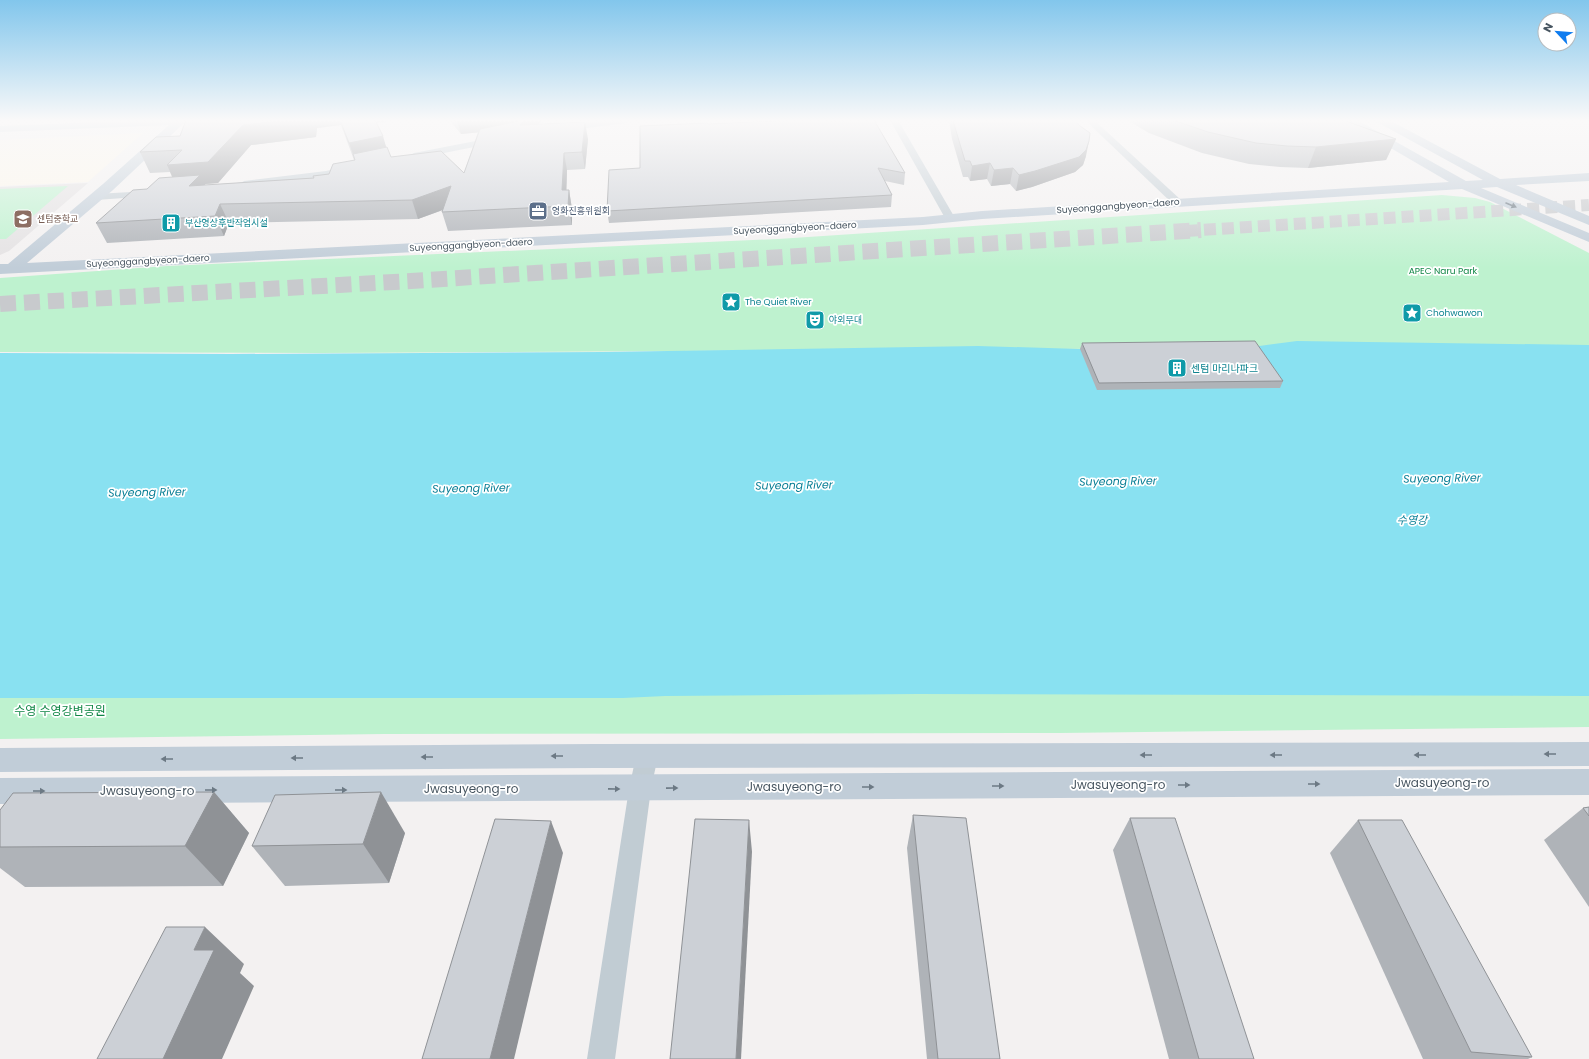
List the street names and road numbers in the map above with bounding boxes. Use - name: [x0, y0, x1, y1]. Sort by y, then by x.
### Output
- street label: Suyeonggangbyeon-daero: [1056, 196, 1180, 216]
- street label: Suyeonggangbyeon-daero: [733, 219, 857, 237]
- street label: Suyeonggangbyeon-daero: [409, 236, 533, 254]
- street label: Suyeonggangbyeon-daero: [86, 252, 210, 270]
- street label: Jwasuyeong-ro: [1395, 774, 1490, 791]
- street label: Jwasuyeong-ro: [1071, 776, 1166, 793]
- street label: Jwasuyeong-ro: [747, 778, 842, 795]
- street label: Jwasuyeong-ro: [424, 780, 519, 797]
- street label: Jwasuyeong-ro: [100, 782, 195, 799]

